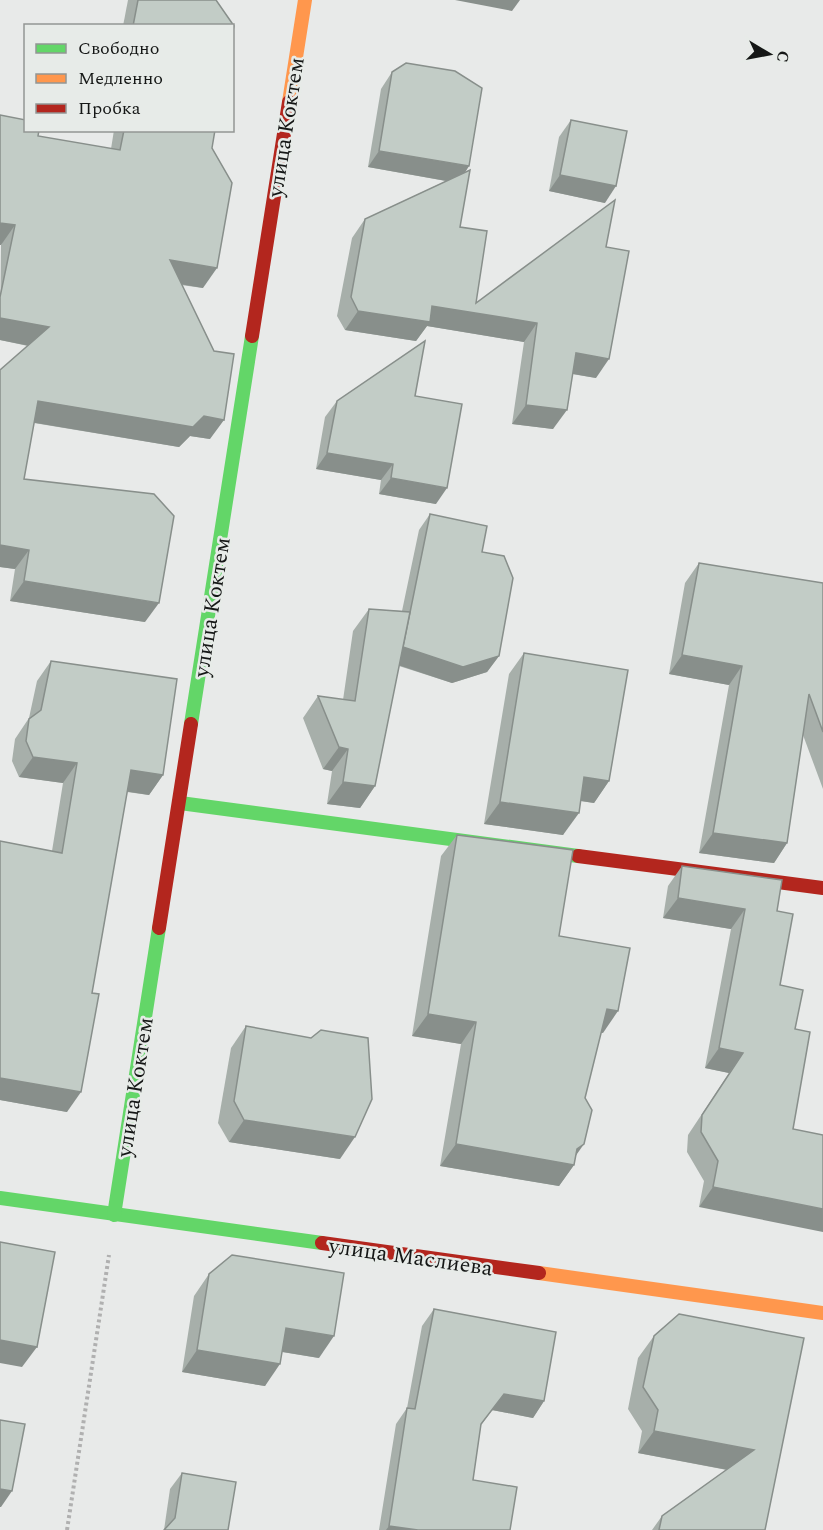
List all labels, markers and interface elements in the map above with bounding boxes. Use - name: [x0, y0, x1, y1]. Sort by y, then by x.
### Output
- legend: [24, 24, 234, 132]
- north arrow: [739, 24, 799, 84]
- text: Свободно: [78, 35, 159, 62]
- text: С: [770, 49, 796, 64]
- street label: улица Коктем: [259, 55, 314, 201]
- text: Медленно: [78, 65, 163, 92]
- text: Пробка: [78, 95, 141, 122]
- street label: улица Коктем: [185, 535, 240, 681]
- street label: улица Коктем: [108, 1015, 163, 1161]
- street label: улица Маслиева: [326, 1230, 495, 1285]

